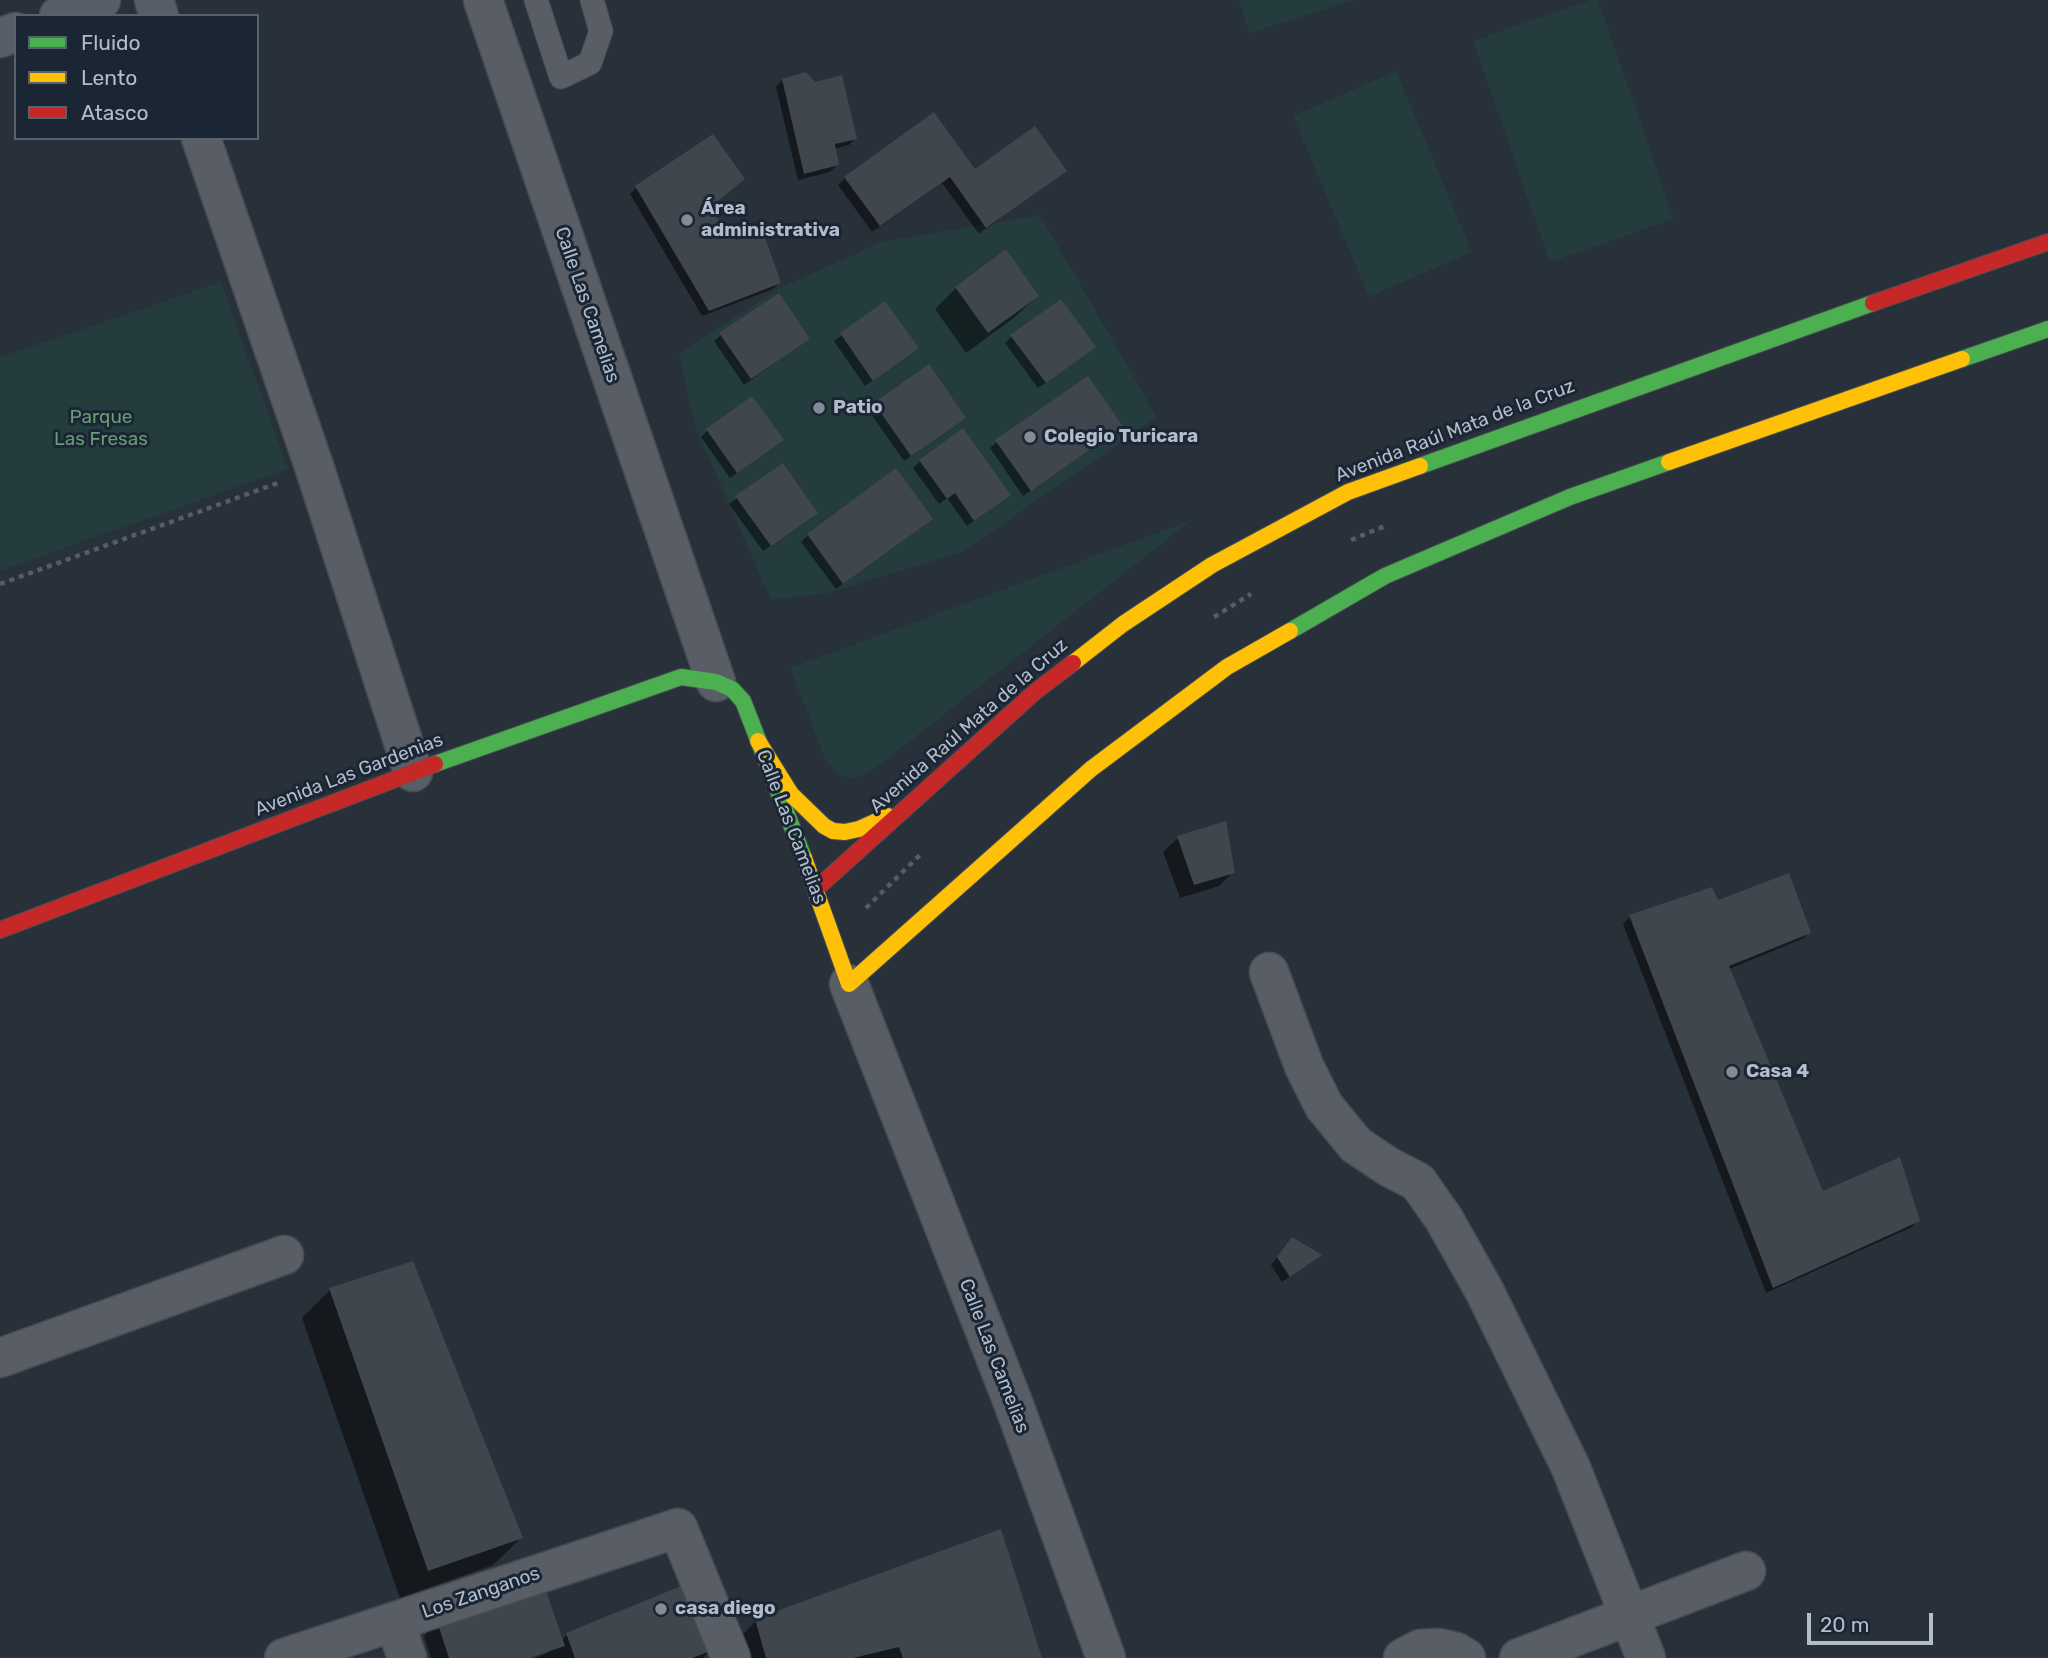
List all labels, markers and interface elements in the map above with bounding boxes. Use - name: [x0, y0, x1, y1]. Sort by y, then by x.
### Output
- legend: [14, 14, 259, 140]
- text: Fluido: [81, 30, 141, 55]
- text: Lento: [81, 65, 137, 90]
- text: Atasco: [81, 100, 149, 125]
- place label: Área administrativa: [701, 198, 840, 242]
- marker: Área administrativa: [679, 212, 695, 228]
- street label: Calle Las Camelias: [550, 224, 624, 386]
- street label: Avenida Raúl Mata de la Cruz: [1332, 375, 1578, 487]
- place label: Patio: [833, 397, 883, 419]
- marker: Patio: [811, 400, 827, 416]
- park label: Parque Las Fresas: [54, 407, 148, 451]
- place label: Colegio Turicara: [1044, 426, 1198, 448]
- marker: Colegio Turicara: [1022, 429, 1038, 445]
- street label: Avenida Raúl Mata de la Cruz: [865, 634, 1073, 818]
- street label: Avenida Las Gardenias: [252, 729, 446, 821]
- street label: Calle Las Camelias: [751, 747, 831, 907]
- place label: Casa 4: [1746, 1061, 1809, 1083]
- marker: Casa 4: [1724, 1064, 1740, 1080]
- street label: Calle Las Camelias: [954, 1276, 1034, 1436]
- street label: Los Zanganos: [419, 1562, 543, 1624]
- place label: casa diego: [675, 1598, 776, 1620]
- scale bar: [1810, 1598, 1936, 1642]
- marker: casa diego: [653, 1601, 669, 1617]
- text: 20 m: [1820, 1612, 1869, 1637]

